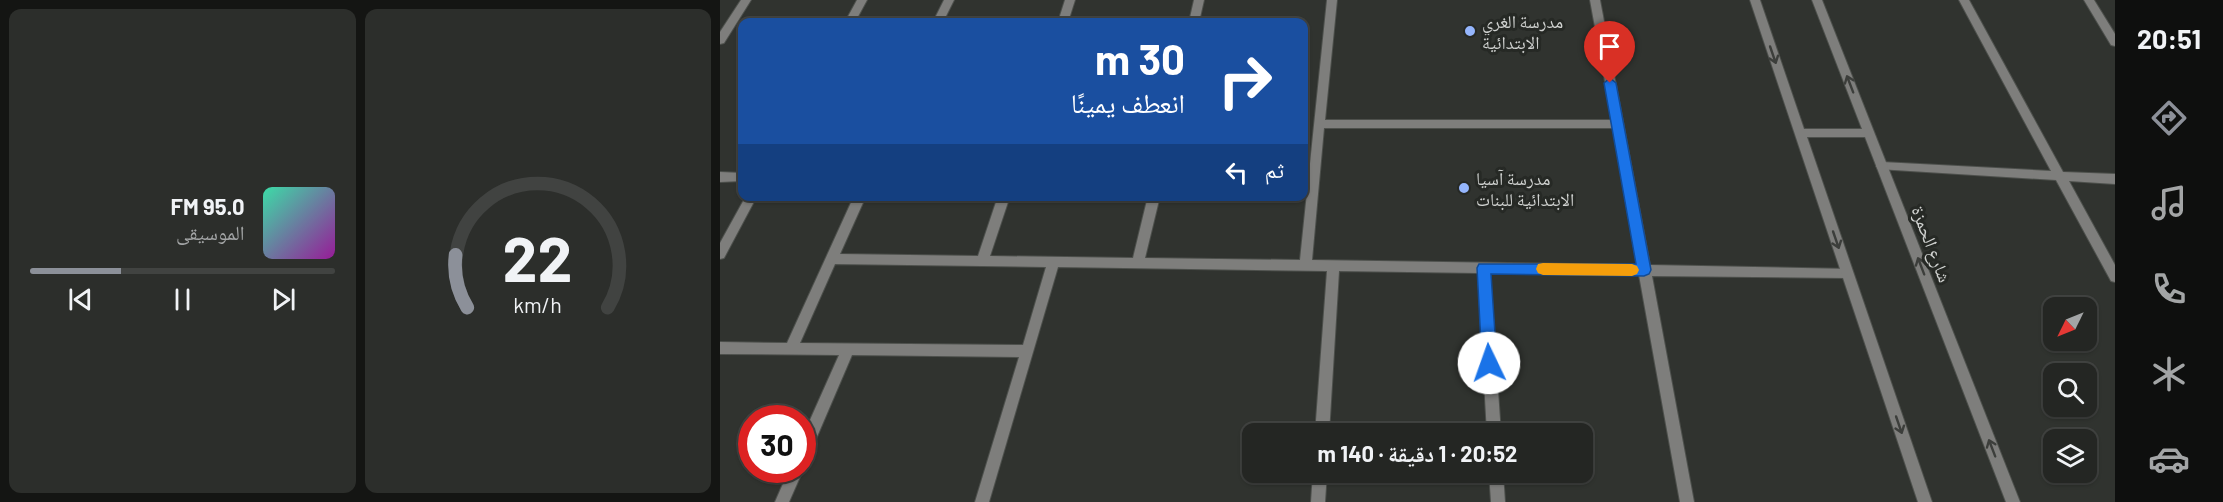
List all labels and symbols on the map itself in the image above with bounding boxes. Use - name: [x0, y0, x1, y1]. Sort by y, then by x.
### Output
- place label: مدرسة الغري الابتدائية: [1482, 10, 1563, 54]
- pin: [1584, 21, 1635, 83]
- marker: مدرسة الغري الابتدائية: [1463, 24, 1477, 38]
- one-way arrow: [1769, 45, 1780, 64]
- one-way arrow: [1844, 76, 1855, 94]
- place label: مدرسة آسيا الابتدائية للبنات: [1476, 167, 1574, 211]
- marker: مدرسة آسيا الابتدائية للبنات: [1457, 181, 1471, 195]
- street label: شارع الحمزة: [1906, 203, 1957, 286]
- one-way arrow: [1831, 230, 1842, 249]
- one-way arrow: [1915, 257, 1926, 276]
- north arrow: [2043, 297, 2097, 351]
- position arrow: [1457, 331, 1521, 395]
- speed limit sign: 30: [738, 405, 816, 483]
- one-way arrow: [1894, 415, 1905, 434]
- one-way arrow: [1986, 439, 1997, 457]

